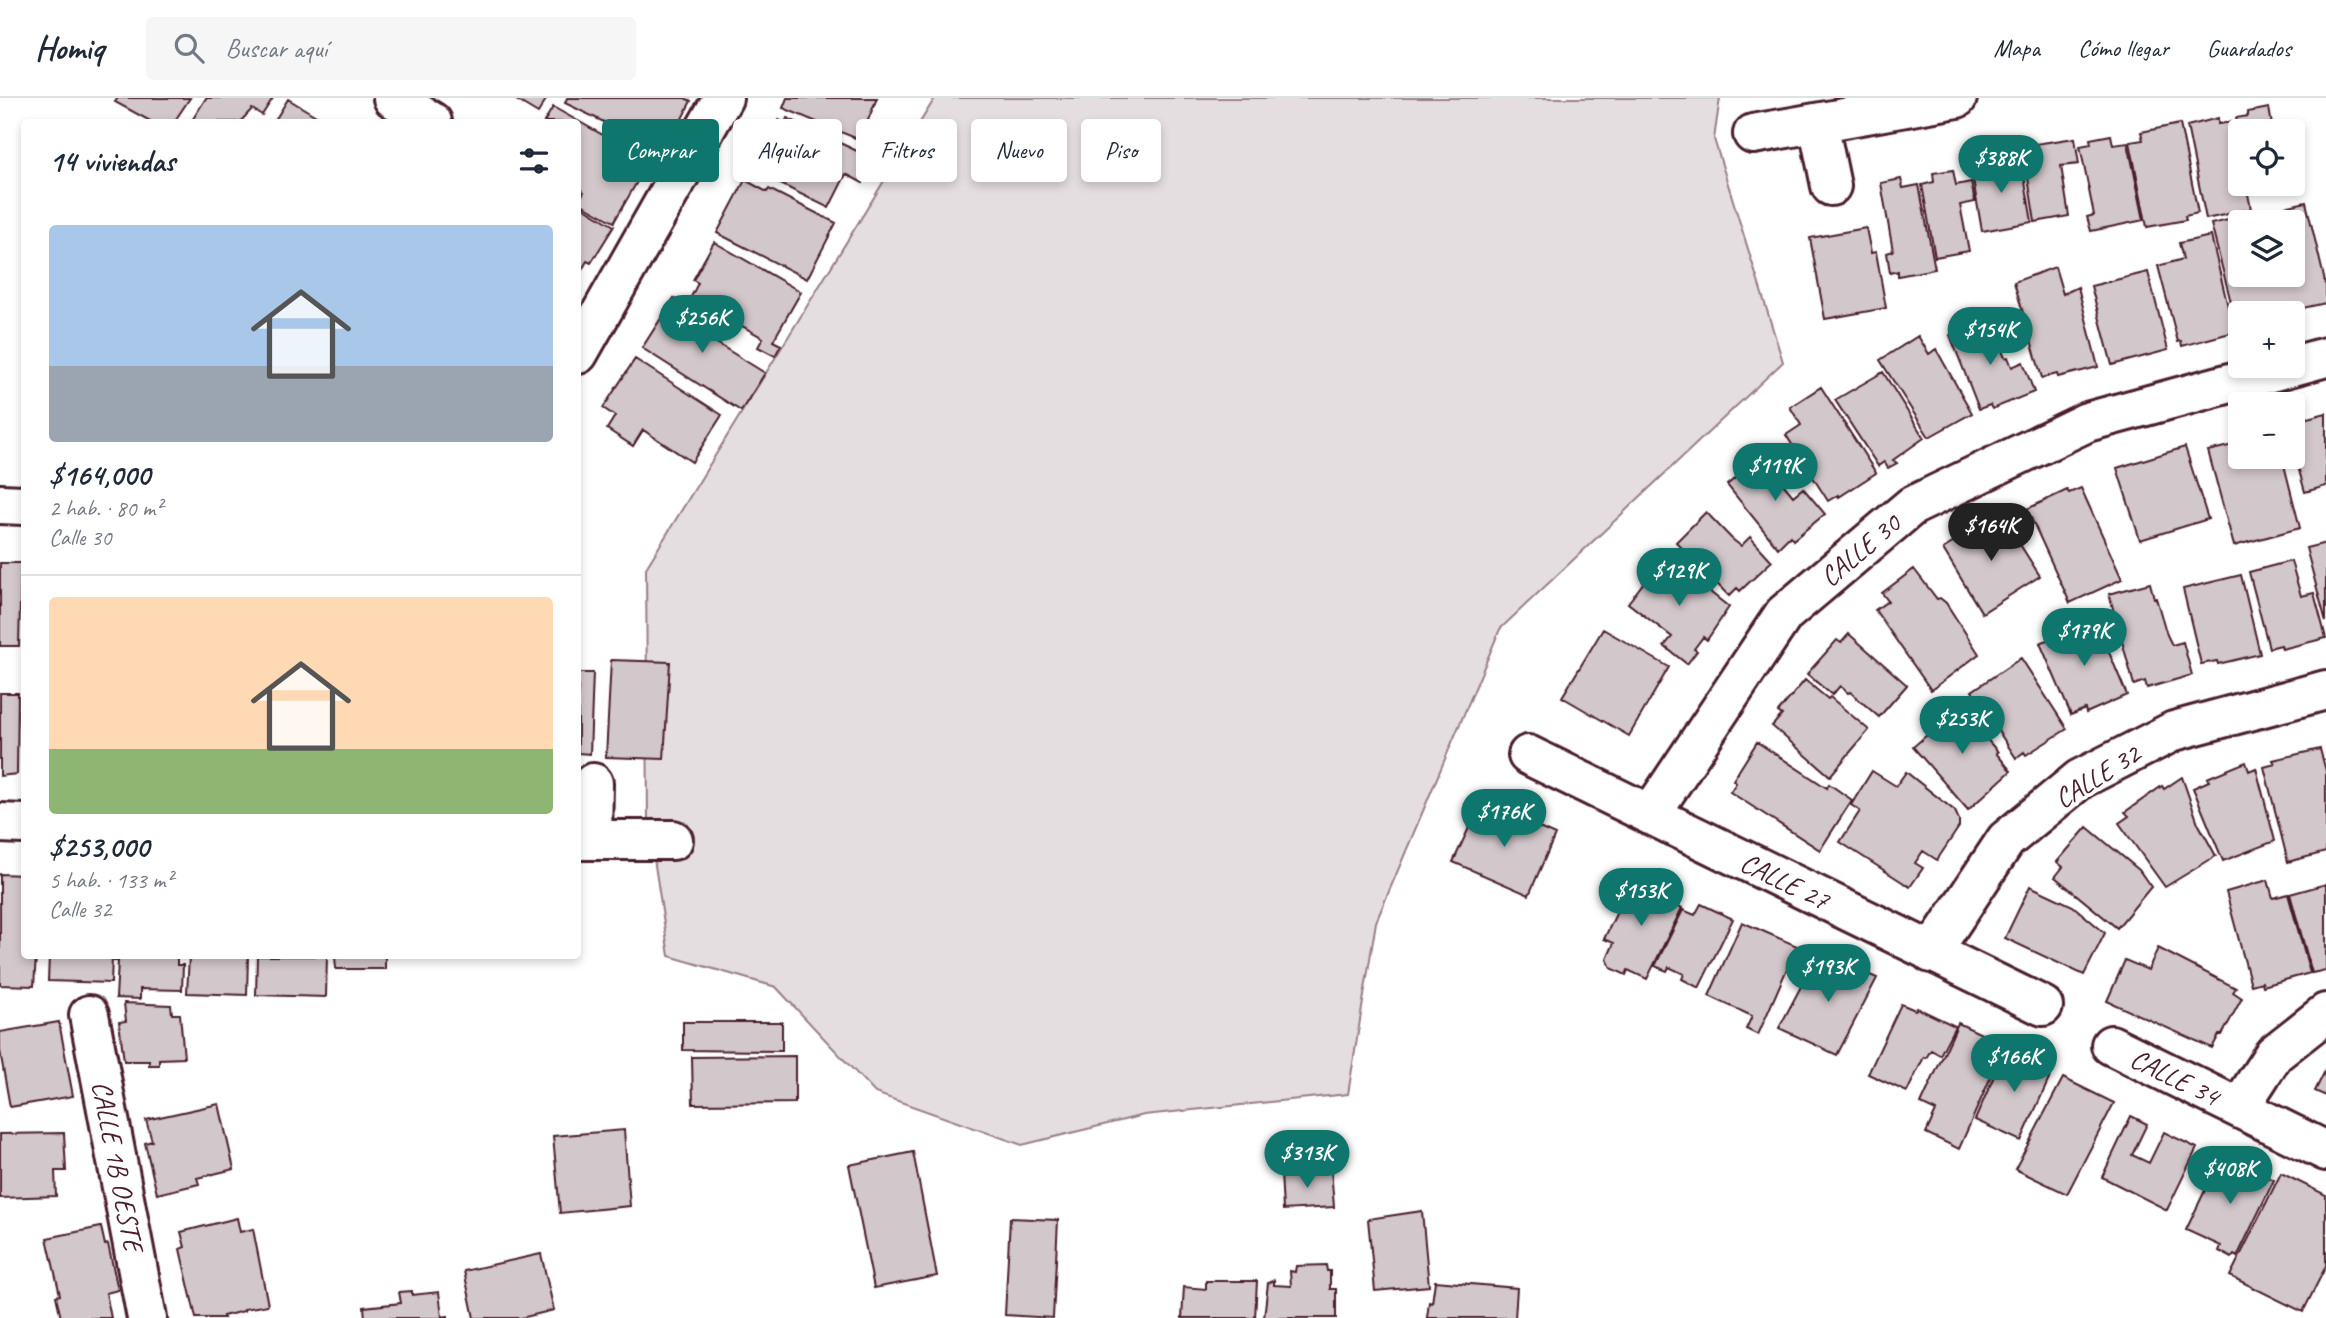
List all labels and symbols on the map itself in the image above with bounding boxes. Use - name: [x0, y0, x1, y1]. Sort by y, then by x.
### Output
- pin: $388K: [1952, 136, 2050, 195]
- pin: $256K: [653, 296, 751, 355]
- pin: $154K: [1941, 308, 2039, 367]
- pin: $119K: [1726, 444, 1824, 503]
- pin: $164K: [1942, 504, 2040, 563]
- street label: CALLE 30: [1813, 505, 1909, 594]
- pin: $129K: [1630, 548, 1728, 608]
- pin: $179K: [2035, 608, 2133, 668]
- pin: $253K: [1913, 696, 2011, 756]
- street label: CALLE 32: [2048, 735, 2148, 816]
- pin: $176K: [1455, 790, 1553, 849]
- street label: CALLE 27: [1735, 845, 1836, 918]
- pin: $153K: [1592, 868, 1690, 928]
- pin: $193K: [1779, 944, 1877, 1004]
- pin: $166K: [1965, 1034, 2063, 1094]
- street label: CALLE 34: [2125, 1041, 2227, 1114]
- street label: CALLE 1B OESTE: [84, 1078, 152, 1258]
- pin: $313K: [1258, 1130, 1356, 1190]
- pin: $408K: [2181, 1146, 2279, 1206]

